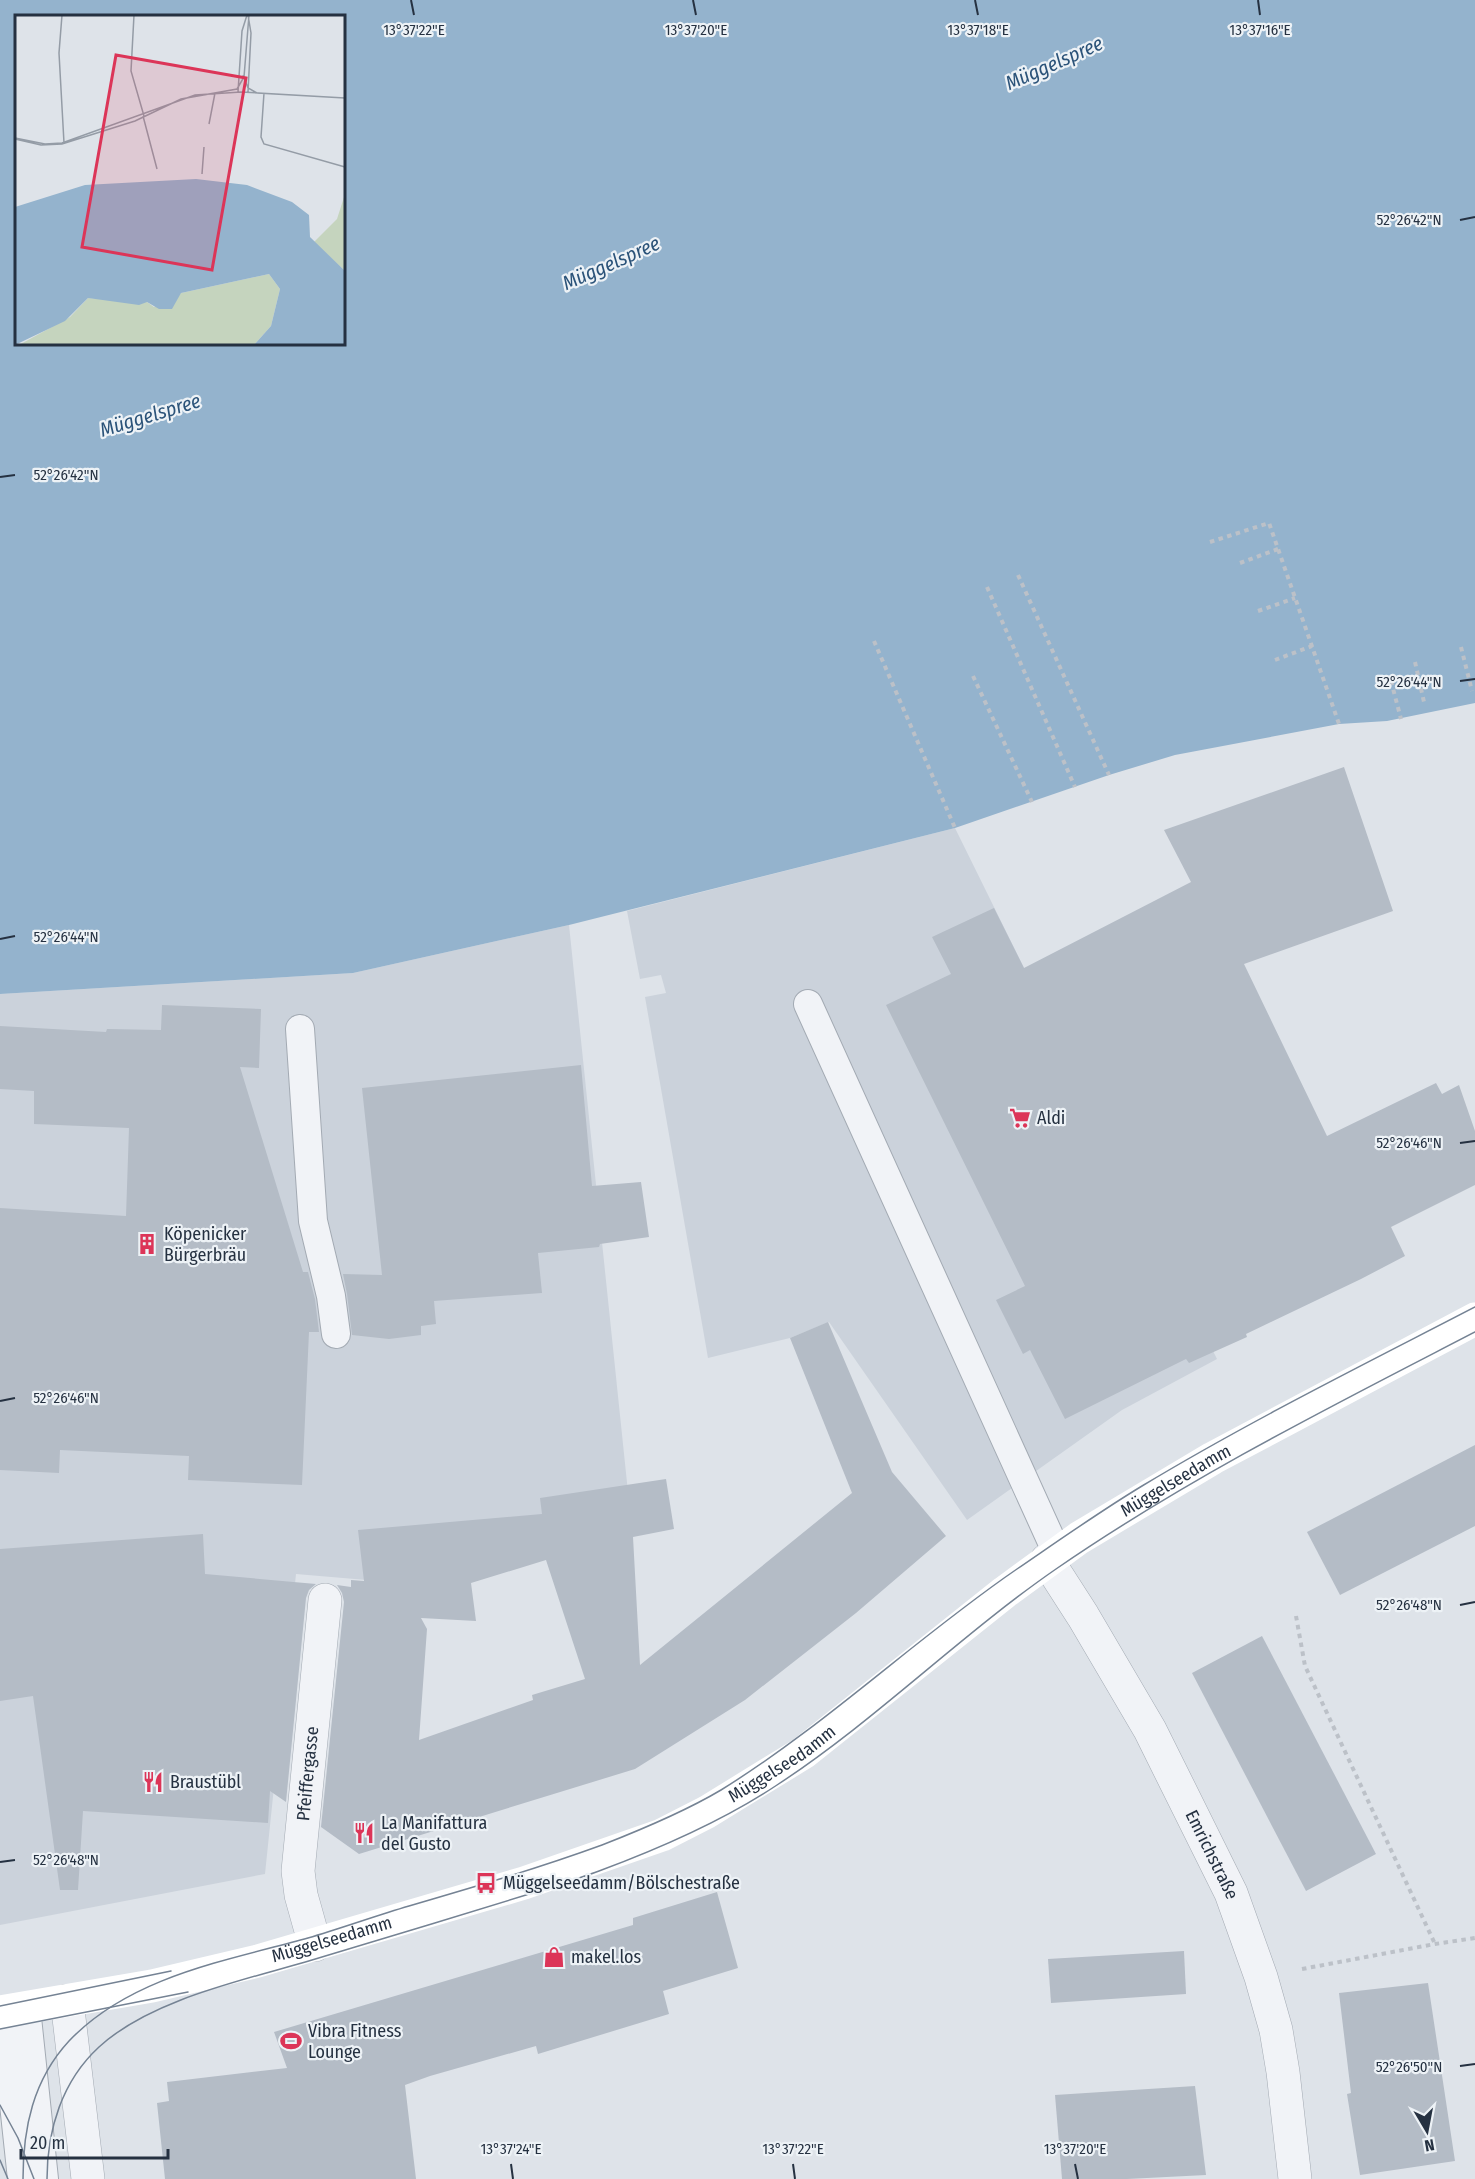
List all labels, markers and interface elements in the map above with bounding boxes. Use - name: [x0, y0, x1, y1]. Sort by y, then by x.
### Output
- inset map: [15, 15, 345, 345]
- text: 13°37'22"E: [383, 21, 445, 39]
- text: 13°37'20"E: [665, 21, 727, 39]
- text: 13°37'18"E: [947, 21, 1009, 39]
- text: 13°37'16"E: [1229, 21, 1291, 39]
- water label: Müggelspree: [1001, 31, 1107, 95]
- text: 52°26'42"N: [1376, 211, 1442, 229]
- water label: Müggelspree: [558, 231, 664, 295]
- water label: Müggelspree: [97, 388, 204, 442]
- text: 52°26'42"N: [33, 466, 99, 484]
- text: 52°26'44"N: [1376, 673, 1442, 691]
- text: 52°26'44"N: [33, 928, 99, 946]
- supermarket icon: Aldi: [1008, 1106, 1032, 1130]
- place label: Aldi: [1037, 1107, 1065, 1129]
- text: 52°26'46"N: [1376, 1134, 1442, 1152]
- place label: Köpenicker Bürgerbräu: [164, 1223, 247, 1266]
- building icon: Köpenicker Bürgerbräu: [135, 1232, 159, 1256]
- text: 52°26'46"N: [33, 1389, 99, 1407]
- street label: Müggelseedamm: [1117, 1440, 1234, 1522]
- text: 52°26'48"N: [1376, 1596, 1442, 1614]
- street label: Müggelseedamm: [724, 1720, 840, 1807]
- street label: Pfeiffergasse: [292, 1725, 323, 1822]
- restaurant icon: Braustübl: [141, 1770, 165, 1794]
- place label: Braustübl: [170, 1771, 241, 1793]
- street label: Emrichstraße: [1181, 1806, 1243, 1902]
- place label: La Manifattura del Gusto: [381, 1812, 487, 1855]
- restaurant icon: La Manifattura del Gusto: [352, 1821, 376, 1845]
- text: 52°26'48"N: [33, 1851, 99, 1869]
- bus stop icon: Müggelseedamm/Bölschestraße: [474, 1871, 498, 1895]
- place label: Müggelseedamm/Bölschestraße: [503, 1872, 740, 1894]
- street label: Müggelseedamm: [269, 1911, 394, 1967]
- shop icon: makel.los: [542, 1945, 566, 1969]
- place label: makel.los: [571, 1946, 642, 1968]
- place label: Vibra Fitness Lounge: [308, 2020, 402, 2063]
- sports icon: Vibra Fitness Lounge: [279, 2029, 303, 2053]
- text: 52°26'50"N: [1376, 2058, 1442, 2076]
- north arrow: [1397, 2101, 1457, 2161]
- scale bar: [21, 2122, 168, 2160]
- text: 20 m: [30, 2132, 65, 2154]
- text: N: [1423, 2135, 1436, 2155]
- text: 13°37'24"E: [480, 2140, 542, 2158]
- text: 13°37'22"E: [762, 2140, 824, 2158]
- text: 13°37'20"E: [1044, 2140, 1106, 2158]

